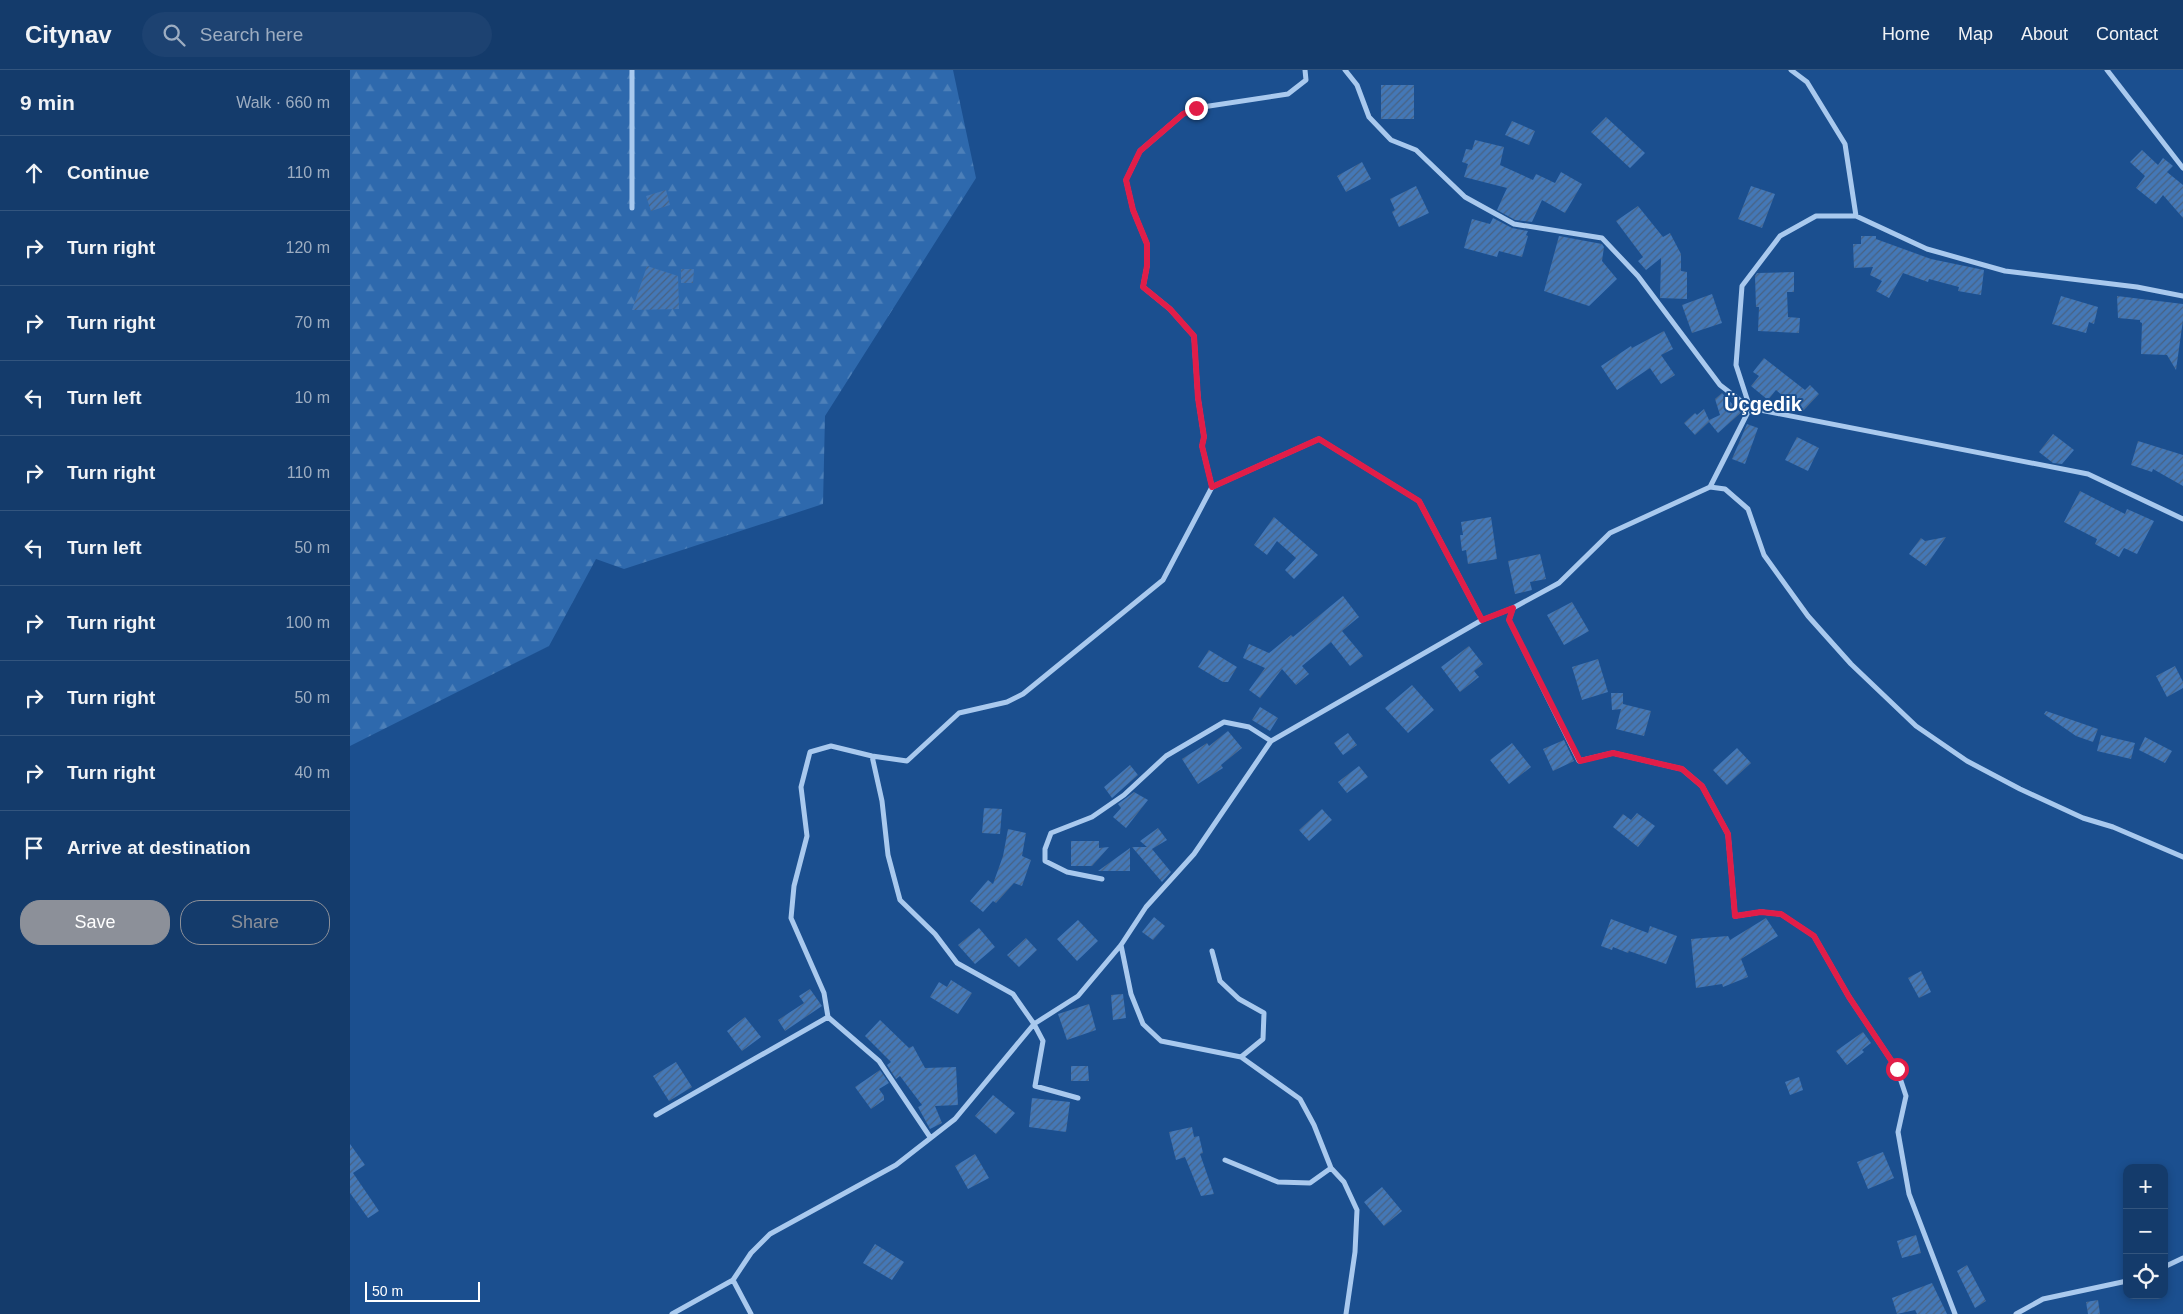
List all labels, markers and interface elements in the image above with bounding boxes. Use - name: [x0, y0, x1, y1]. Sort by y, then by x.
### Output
- search box: [142, 12, 492, 57]
- text: Citynav: [25, 21, 112, 48]
- icon: search: [160, 21, 188, 49]
- text: Search here: [200, 24, 303, 45]
- text: Home: [1882, 24, 1930, 44]
- text: Map: [1958, 24, 1993, 44]
- text: About: [2021, 24, 2068, 44]
- text: Contact: [2096, 24, 2158, 44]
- text: 9 min: [20, 91, 75, 114]
- text: Walk · 660 m: [236, 94, 330, 111]
- route end: [1185, 97, 1208, 120]
- icon: ahead: [20, 159, 48, 187]
- text: Continue: [67, 162, 149, 183]
- text: 110 m: [287, 164, 330, 181]
- icon: right: [20, 234, 48, 262]
- text: Turn right: [67, 237, 155, 258]
- text: 120 m: [286, 239, 330, 256]
- icon: right: [20, 309, 48, 337]
- text: Turn right: [67, 312, 155, 333]
- text: 70 m: [294, 314, 330, 331]
- icon: left: [20, 384, 48, 412]
- text: Turn left: [67, 387, 142, 408]
- text: 10 m: [294, 389, 330, 406]
- district label: Üçgedik: [1724, 393, 1803, 415]
- icon: right: [20, 459, 48, 487]
- text: Turn right: [67, 462, 155, 483]
- text: 110 m: [287, 464, 330, 481]
- icon: left: [20, 534, 48, 562]
- text: Turn left: [67, 537, 142, 558]
- text: 50 m: [294, 539, 330, 556]
- icon: right: [20, 609, 48, 637]
- text: Turn right: [67, 612, 155, 633]
- text: 100 m: [286, 614, 330, 631]
- icon: right: [20, 684, 48, 712]
- text: Turn right: [67, 687, 155, 708]
- text: 50 m: [294, 689, 330, 706]
- icon: right: [20, 759, 48, 787]
- text: Turn right: [67, 762, 155, 783]
- text: 40 m: [294, 764, 330, 781]
- icon: arrive: [20, 834, 48, 862]
- text: Arrive at destination: [67, 837, 251, 858]
- button: Save: [20, 900, 170, 945]
- button: Share: [180, 900, 330, 945]
- route start: [1886, 1058, 1909, 1081]
- map controls: [2123, 1164, 2168, 1299]
- button: +: [2123, 1164, 2168, 1209]
- button: −: [2123, 1209, 2168, 1254]
- button: locate: [2123, 1254, 2168, 1299]
- scale bar: [365, 1279, 480, 1302]
- text: 50 m: [372, 1283, 403, 1299]

